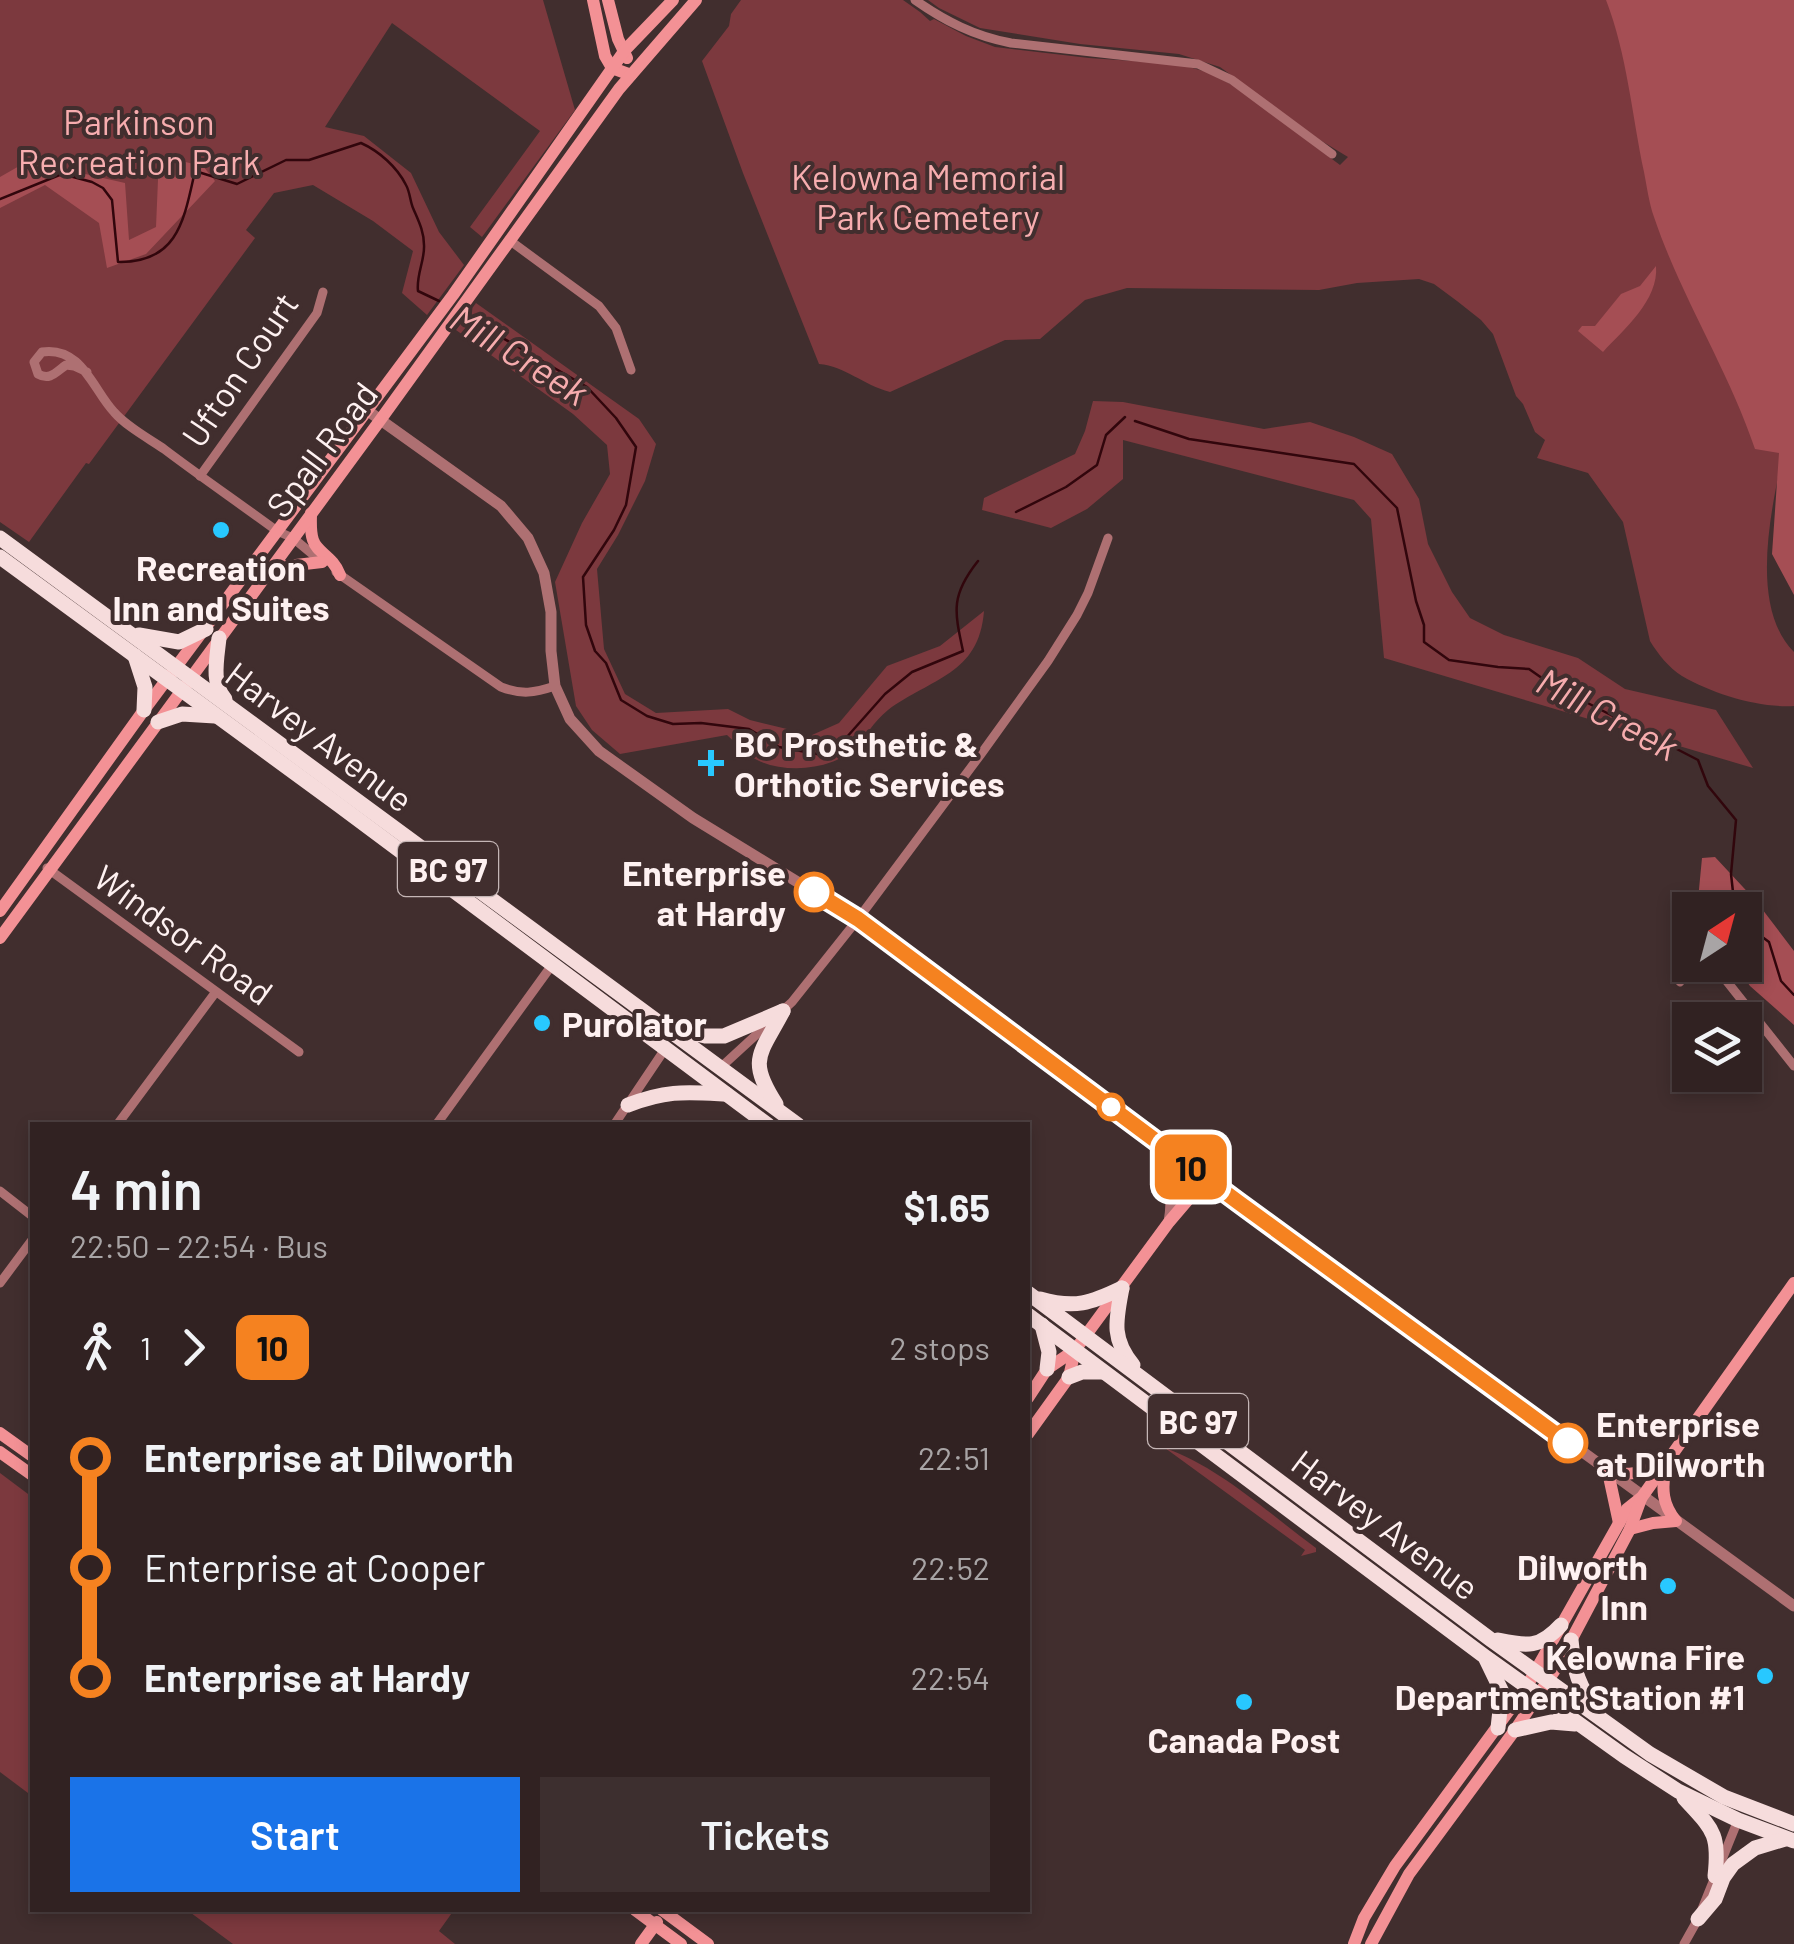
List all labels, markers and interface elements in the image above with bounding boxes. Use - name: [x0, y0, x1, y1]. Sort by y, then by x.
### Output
- park label: Parkinson Recreation Park: [18, 100, 260, 182]
- park label: Kelowna Memorial Park Cemetery: [791, 155, 1065, 237]
- street label: Ufton Court: [172, 284, 306, 454]
- water label: Mill Creek: [443, 294, 598, 414]
- street label: Spall Road: [257, 373, 385, 525]
- marker: Recreation Inn and Suites: [210, 519, 232, 541]
- place label: Recreation Inn and Suites: [112, 546, 330, 628]
- street label: Harvey Avenue: [218, 652, 422, 820]
- water label: Mill Creek: [1529, 657, 1687, 770]
- place label: BC Prosthetic & Orthotic Services: [734, 722, 1005, 804]
- marker: BC Prosthetic & Orthotic Services: [698, 750, 724, 776]
- road number: BC 97: [398, 842, 498, 896]
- place label: Enterprise at Hardy: [622, 851, 786, 933]
- street label: Windsor Road: [87, 855, 281, 1013]
- marker: Enterprise at Hardy: [795, 873, 833, 911]
- north arrow: [1672, 892, 1762, 982]
- map controls: [1672, 892, 1762, 1092]
- place label: Purolator: [562, 1002, 708, 1044]
- button: layers: [1672, 1002, 1762, 1092]
- marker: Purolator: [531, 1012, 553, 1034]
- unlabelled marker: [1098, 1094, 1124, 1120]
- line badge: 10: [1146, 1134, 1236, 1200]
- text: 10: [1175, 1146, 1207, 1188]
- text: 4 min: [70, 1155, 203, 1221]
- text: $1.65: [904, 1184, 990, 1230]
- text: 22:50 – 22:54 · Bus: [70, 1226, 328, 1264]
- icon: walk: [70, 1320, 125, 1375]
- icon: forward: [166, 1320, 221, 1375]
- text: 10: [256, 1326, 289, 1368]
- text: 1: [140, 1328, 151, 1366]
- text: 2 stops: [889, 1328, 990, 1366]
- road number: BC 97: [1148, 1394, 1248, 1448]
- place label: Enterprise at Dilworth: [1596, 1402, 1765, 1484]
- marker: Enterprise at Dilworth: [1549, 1424, 1587, 1462]
- text: Enterprise at Dilworth: [144, 1434, 514, 1480]
- text: 22:51: [918, 1438, 990, 1476]
- street label: Harvey Avenue: [1284, 1440, 1488, 1608]
- text: Enterprise at Cooper: [144, 1544, 485, 1590]
- place label: Dilworth Inn: [1517, 1545, 1648, 1627]
- text: 22:52: [911, 1548, 990, 1586]
- marker: Dilworth Inn: [1657, 1575, 1679, 1597]
- place label: Kelowna Fire Department Station #1: [1395, 1635, 1745, 1717]
- text: Enterprise at Hardy: [144, 1654, 470, 1700]
- text: 22:54: [911, 1658, 990, 1696]
- marker: Kelowna Fire Department Station #1: [1754, 1665, 1776, 1687]
- marker: Canada Post: [1233, 1691, 1255, 1713]
- place label: Canada Post: [1148, 1718, 1340, 1760]
- button: Start: [70, 1777, 520, 1892]
- button: Tickets: [540, 1777, 990, 1892]

